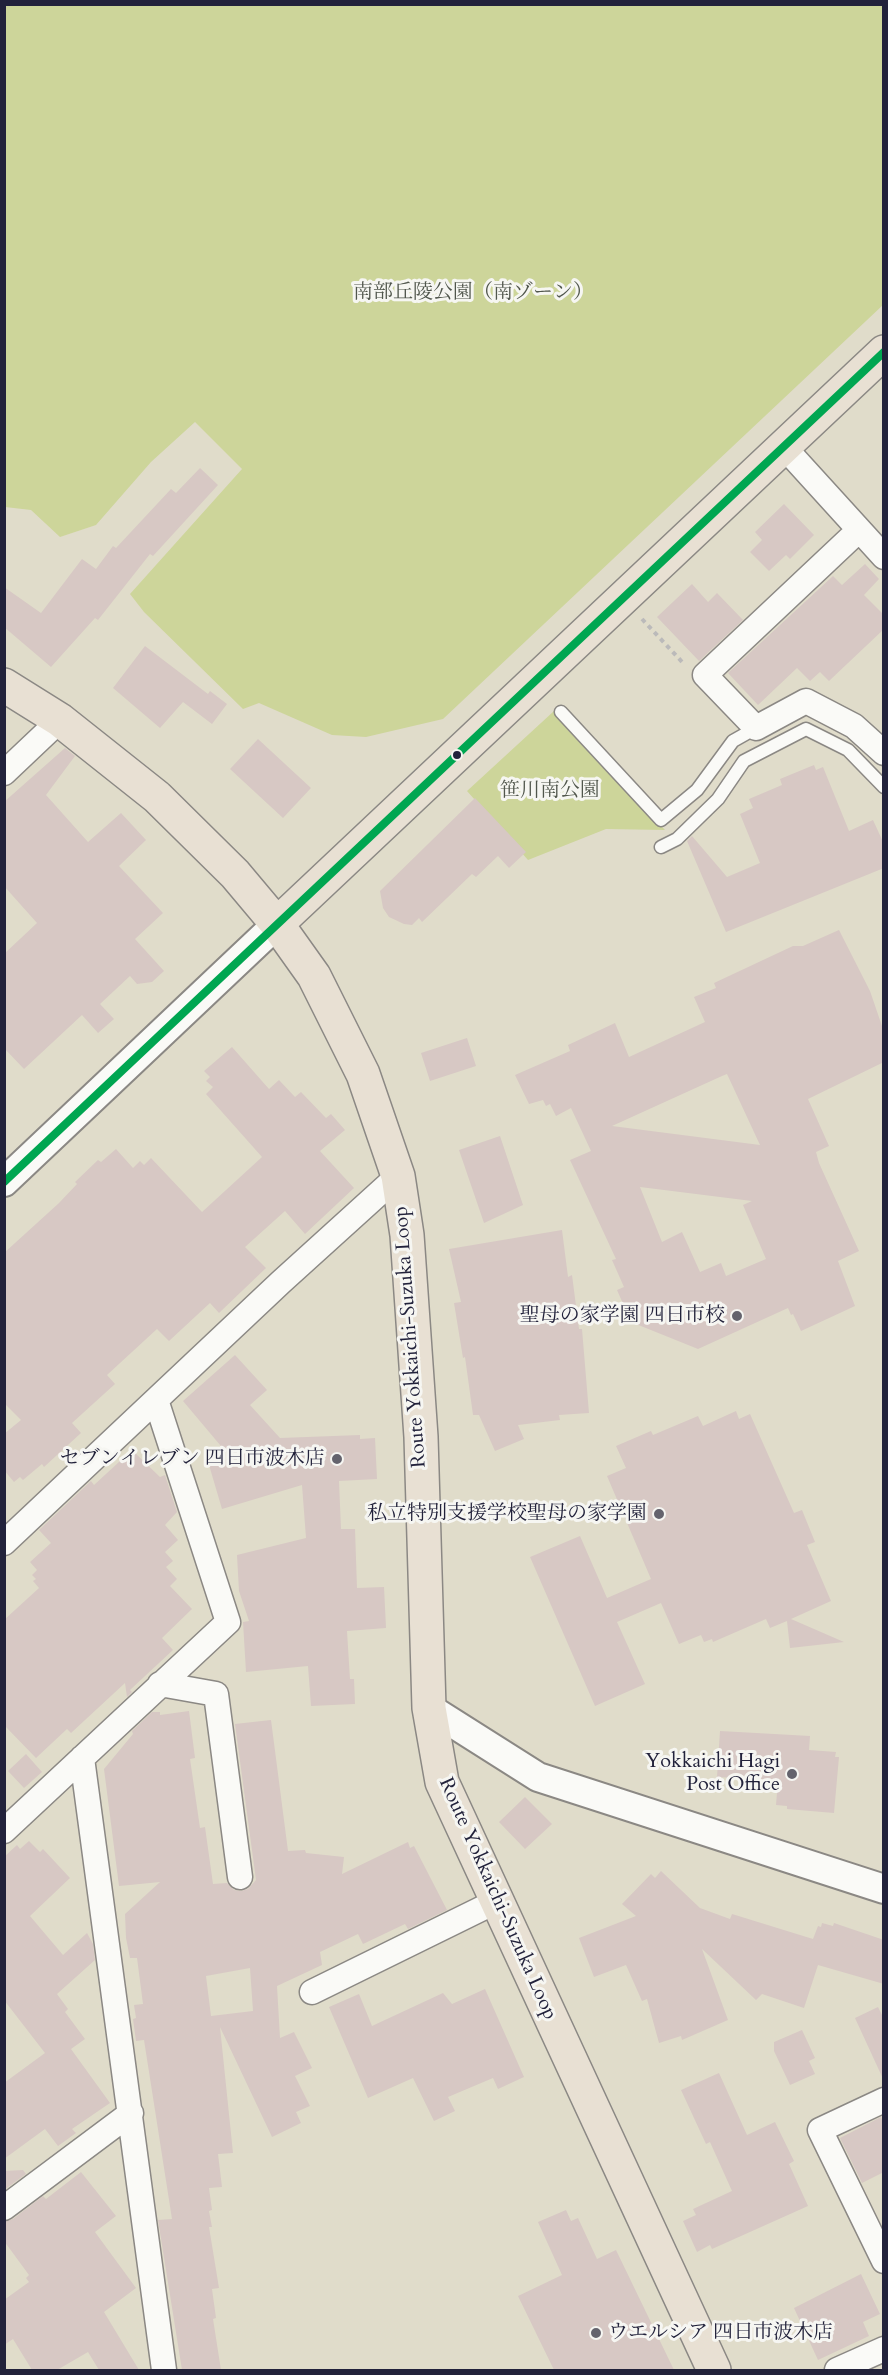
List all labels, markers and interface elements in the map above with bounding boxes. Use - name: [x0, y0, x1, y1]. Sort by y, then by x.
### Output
- park label: 南部丘陵公園（南ゾーン）: [353, 281, 593, 305]
- unlabelled marker: [451, 749, 463, 761]
- park label: 笹川南公園: [500, 779, 600, 803]
- street label: Route Yokkaichi-Suzuka Loop: [390, 1205, 432, 1469]
- place label: 聖母の家学園 四日市校: [520, 1304, 725, 1328]
- marker: 聖母の家学園 四日市校: [730, 1309, 744, 1323]
- place label: セブンイレブン 四日市波木店: [60, 1447, 325, 1471]
- marker: セブンイレブン 四日市波木店: [330, 1452, 344, 1466]
- place label: 私立特別支援学校聖母の家学園: [367, 1502, 647, 1526]
- marker: 私立特別支援学校聖母の家学園: [652, 1507, 666, 1521]
- place label: Yokkaichi Hagi Post Office: [645, 1750, 780, 1797]
- marker: Yokkaichi Hagi Post Office: [785, 1767, 799, 1781]
- street label: Route Yokkaichi-Suzuka Loop: [433, 1774, 561, 2024]
- place label: ウエルシア 四日市波木店: [608, 2321, 833, 2345]
- marker: ウエルシア 四日市波木店: [589, 2326, 603, 2340]

